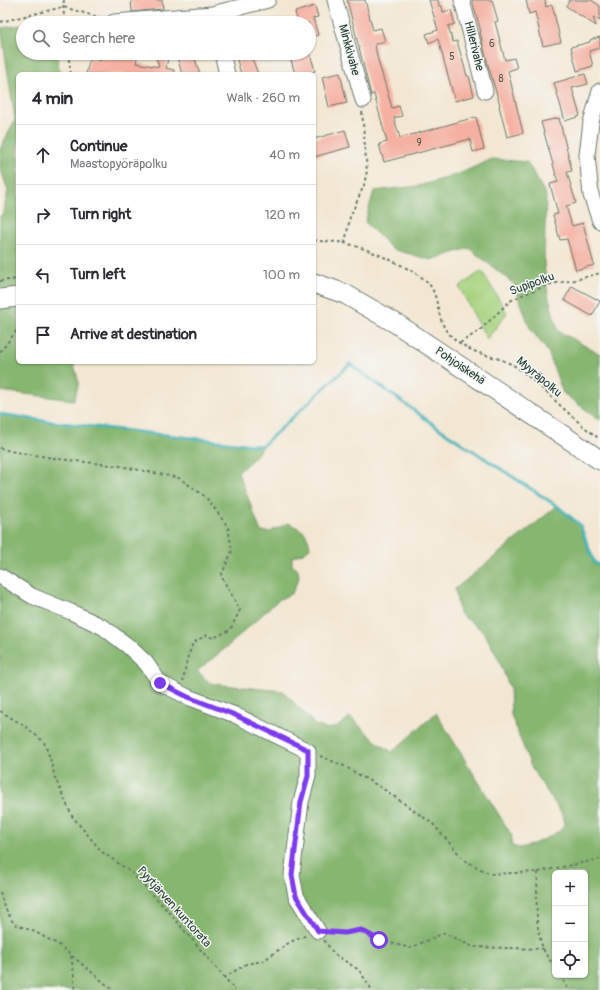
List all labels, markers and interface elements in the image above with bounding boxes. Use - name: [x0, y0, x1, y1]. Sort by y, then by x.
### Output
- search box: [16, 16, 316, 60]
- street label: Hillerivahe: [461, 20, 487, 72]
- street label: Minkkivahe: [335, 23, 363, 77]
- icon: search: [30, 27, 52, 49]
- text: Search here: [62, 29, 135, 48]
- house number: 6: [489, 38, 495, 50]
- house number: 5: [449, 51, 455, 63]
- house number: 8: [498, 73, 504, 85]
- text: 4 min: [32, 88, 73, 109]
- text: Walk · 260 m: [226, 90, 300, 106]
- text: Continue: [70, 137, 128, 156]
- house number: 9: [416, 137, 422, 149]
- icon: ahead: [32, 144, 54, 166]
- text: 40 m: [269, 147, 300, 163]
- text: Maastopyöräpolku: [70, 156, 167, 172]
- icon: right: [32, 204, 54, 226]
- text: Turn right: [70, 205, 131, 224]
- text: 120 m: [264, 207, 300, 223]
- icon: left: [32, 264, 54, 286]
- text: Turn left: [70, 265, 126, 284]
- text: 100 m: [263, 267, 300, 283]
- street label: Supipolku: [507, 269, 557, 299]
- icon: arrive: [32, 324, 54, 346]
- text: Arrive at destination: [70, 325, 197, 344]
- street label: Pohjoiskehä: [432, 344, 488, 388]
- street label: Myyräpolku: [513, 354, 565, 400]
- route end: [151, 674, 169, 692]
- street label: Pyytjärven kuntorata: [134, 863, 215, 951]
- map controls: [552, 870, 588, 978]
- button: +: [552, 870, 588, 906]
- button: −: [552, 906, 588, 942]
- route start: [370, 931, 388, 949]
- button: locate: [552, 942, 588, 978]

